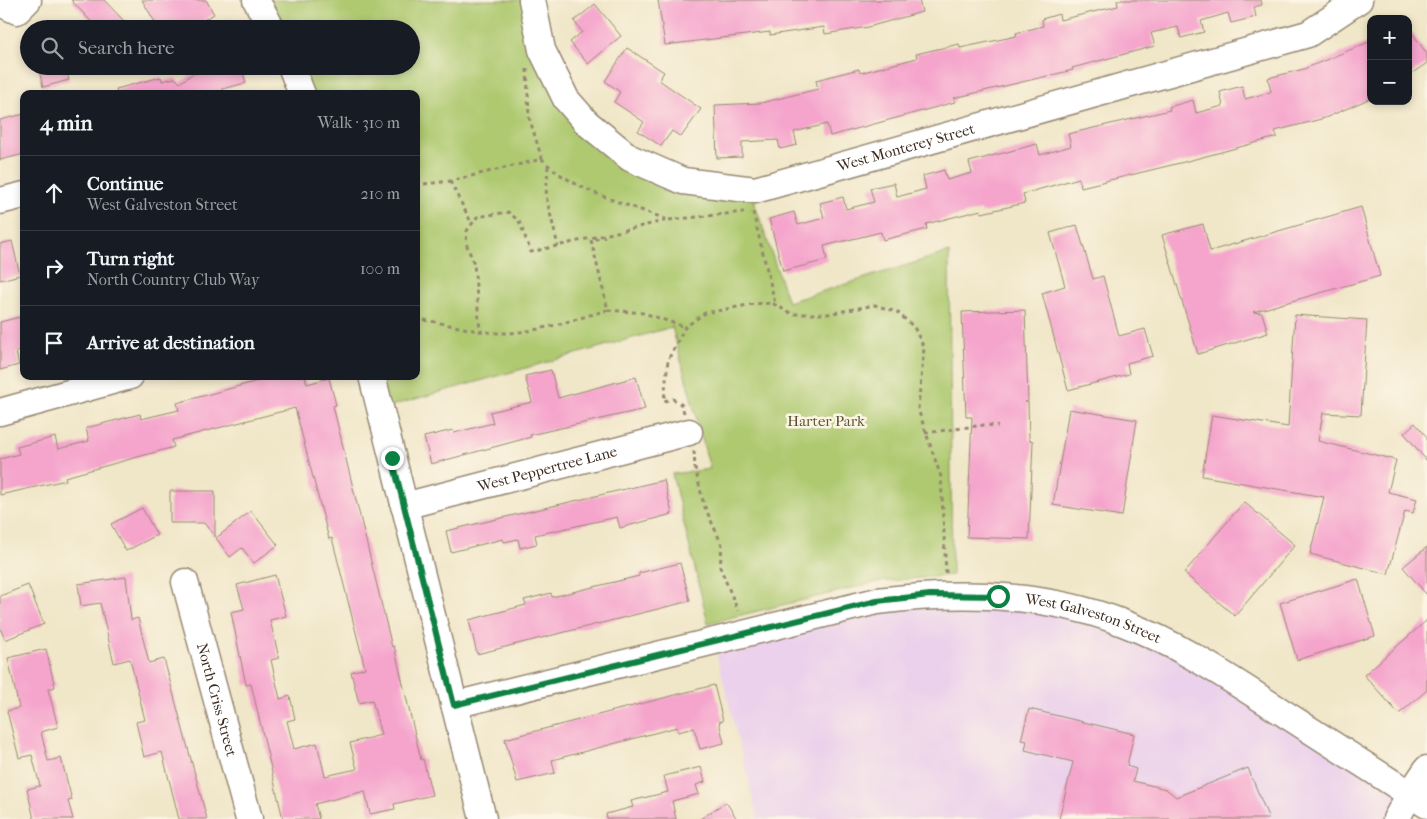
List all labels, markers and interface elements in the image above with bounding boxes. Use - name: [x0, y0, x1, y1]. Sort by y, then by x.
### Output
- map controls: [1367, 15, 1412, 105]
- button: +: [1367, 15, 1412, 60]
- search box: [20, 20, 420, 75]
- icon: search: [38, 34, 66, 62]
- text: Search here: [78, 37, 174, 59]
- button: −: [1367, 60, 1412, 105]
- text: 4 min: [40, 111, 93, 135]
- text: Walk · 310 m: [317, 113, 400, 132]
- street label: West Monterey Street: [834, 119, 977, 176]
- text: Continue: [87, 173, 163, 195]
- icon: ahead: [40, 179, 68, 207]
- text: 210 m: [361, 184, 400, 203]
- text: West Galveston Street: [87, 195, 238, 214]
- text: Turn right: [87, 248, 174, 270]
- icon: right: [40, 254, 68, 282]
- text: 100 m: [360, 259, 400, 278]
- text: North Country Club Way: [87, 270, 259, 289]
- icon: arrive: [40, 329, 68, 357]
- text: Arrive at destination: [87, 332, 255, 354]
- park label: Harter Park: [787, 412, 865, 430]
- street label: West Peppertree Lane: [475, 442, 619, 496]
- route end: [381, 447, 404, 470]
- route start: [987, 585, 1010, 608]
- street label: West Galveston Street: [1023, 590, 1165, 648]
- street label: North Criss Street: [193, 641, 241, 759]

